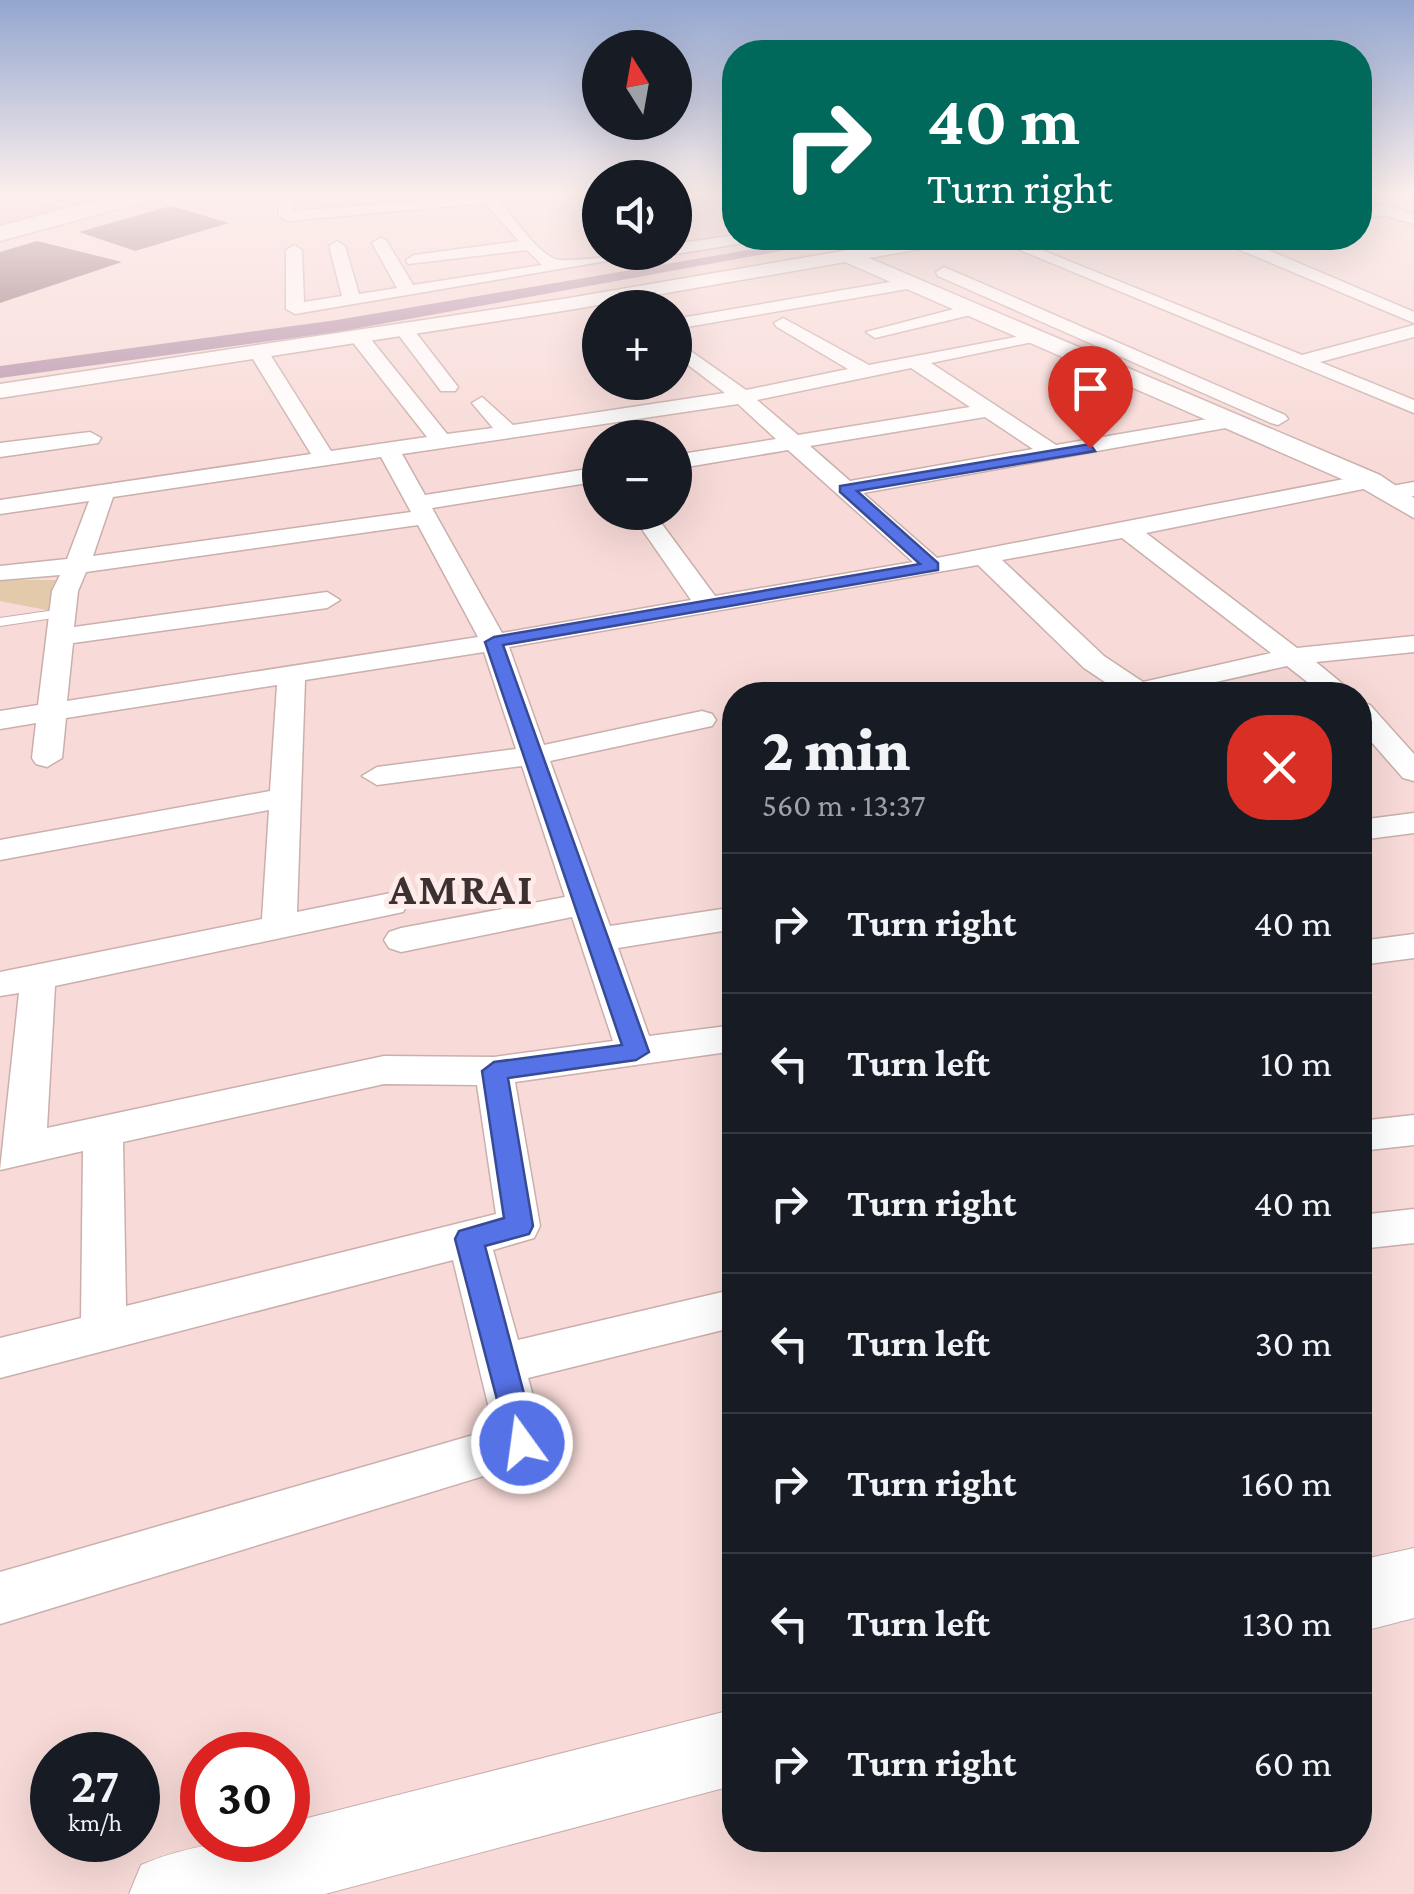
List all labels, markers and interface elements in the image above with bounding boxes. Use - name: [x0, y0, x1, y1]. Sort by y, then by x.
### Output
- north arrow: [582, 30, 692, 140]
- map controls: [582, 30, 692, 530]
- icon: right: [762, 80, 892, 210]
- text: 40 m: [927, 81, 1080, 159]
- button: sound: [582, 160, 692, 270]
- text: Turn right: [927, 163, 1112, 213]
- button: +: [582, 290, 692, 400]
- pin: [1048, 346, 1133, 449]
- icon: arrive: [1063, 361, 1118, 416]
- button: −: [582, 420, 692, 530]
- button: close: [1227, 715, 1332, 820]
- text: 2 min: [762, 716, 910, 783]
- text: 560 m · 13:37: [762, 787, 926, 823]
- district label: AMRAI: [388, 864, 535, 914]
- icon: right: [762, 896, 817, 951]
- text: Turn right: [847, 902, 1016, 944]
- text: 40 m: [1253, 902, 1332, 944]
- icon: left: [762, 1036, 817, 1091]
- text: Turn left: [847, 1042, 990, 1084]
- text: 10 m: [1260, 1042, 1332, 1084]
- icon: right: [762, 1176, 817, 1231]
- text: Turn right: [847, 1182, 1016, 1224]
- text: 40 m: [1253, 1182, 1332, 1224]
- icon: left: [762, 1316, 817, 1371]
- text: Turn left: [847, 1322, 990, 1364]
- text: 30 m: [1255, 1322, 1332, 1364]
- position arrow: [470, 1391, 574, 1495]
- icon: right: [762, 1456, 817, 1511]
- text: Turn right: [847, 1462, 1016, 1504]
- text: 160 m: [1241, 1462, 1332, 1504]
- icon: left: [762, 1596, 817, 1651]
- text: Turn left: [847, 1602, 990, 1644]
- text: 130 m: [1242, 1602, 1332, 1644]
- speed limit sign: 30: [180, 1732, 310, 1862]
- icon: right: [762, 1736, 817, 1791]
- text: Turn right: [847, 1742, 1016, 1784]
- text: 60 m: [1254, 1742, 1332, 1784]
- text: 27: [71, 1757, 119, 1813]
- text: km/h: [68, 1809, 122, 1836]

